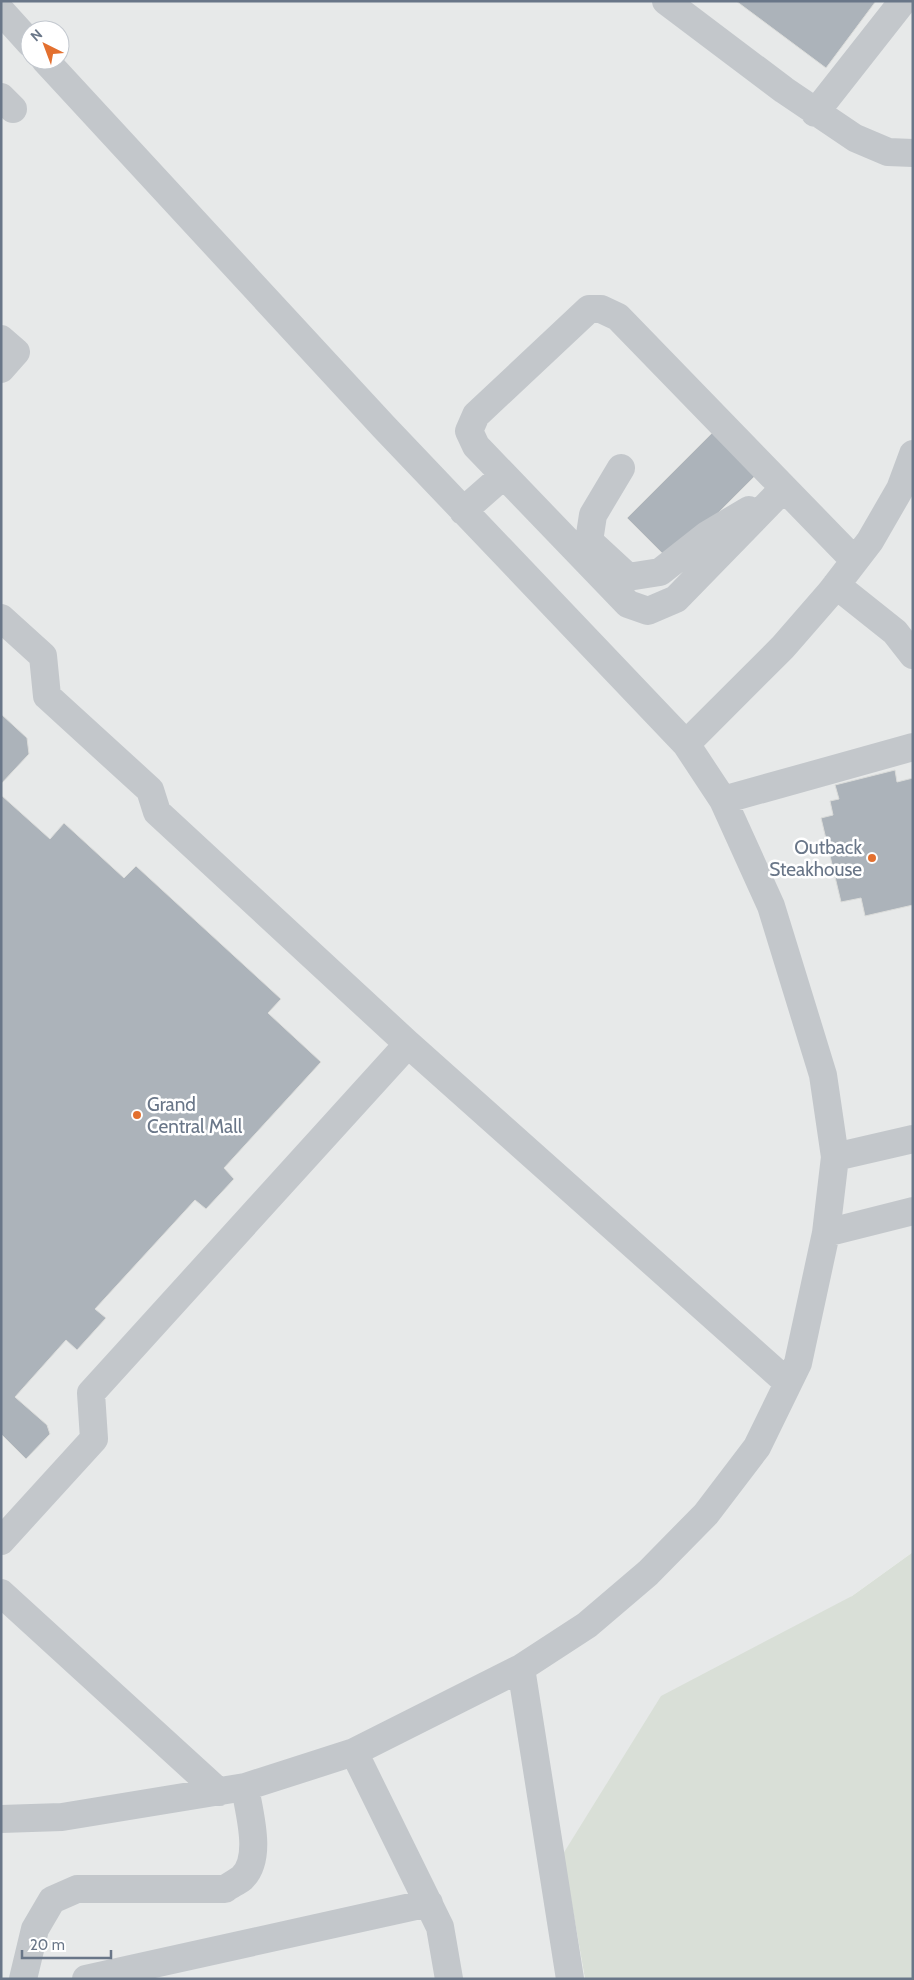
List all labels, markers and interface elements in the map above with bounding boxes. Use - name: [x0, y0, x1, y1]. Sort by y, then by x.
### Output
- north arrow: [20, 20, 70, 70]
- text: N: [27, 25, 46, 45]
- place label: Outback Steakhouse: [769, 836, 862, 881]
- marker: Outback Steakhouse: [866, 852, 878, 864]
- place label: Grand Central Mall: [147, 1093, 243, 1138]
- marker: Grand Central Mall: [131, 1109, 143, 1121]
- scale bar: [22, 1928, 111, 1960]
- text: 20 m: [30, 1936, 65, 1954]

